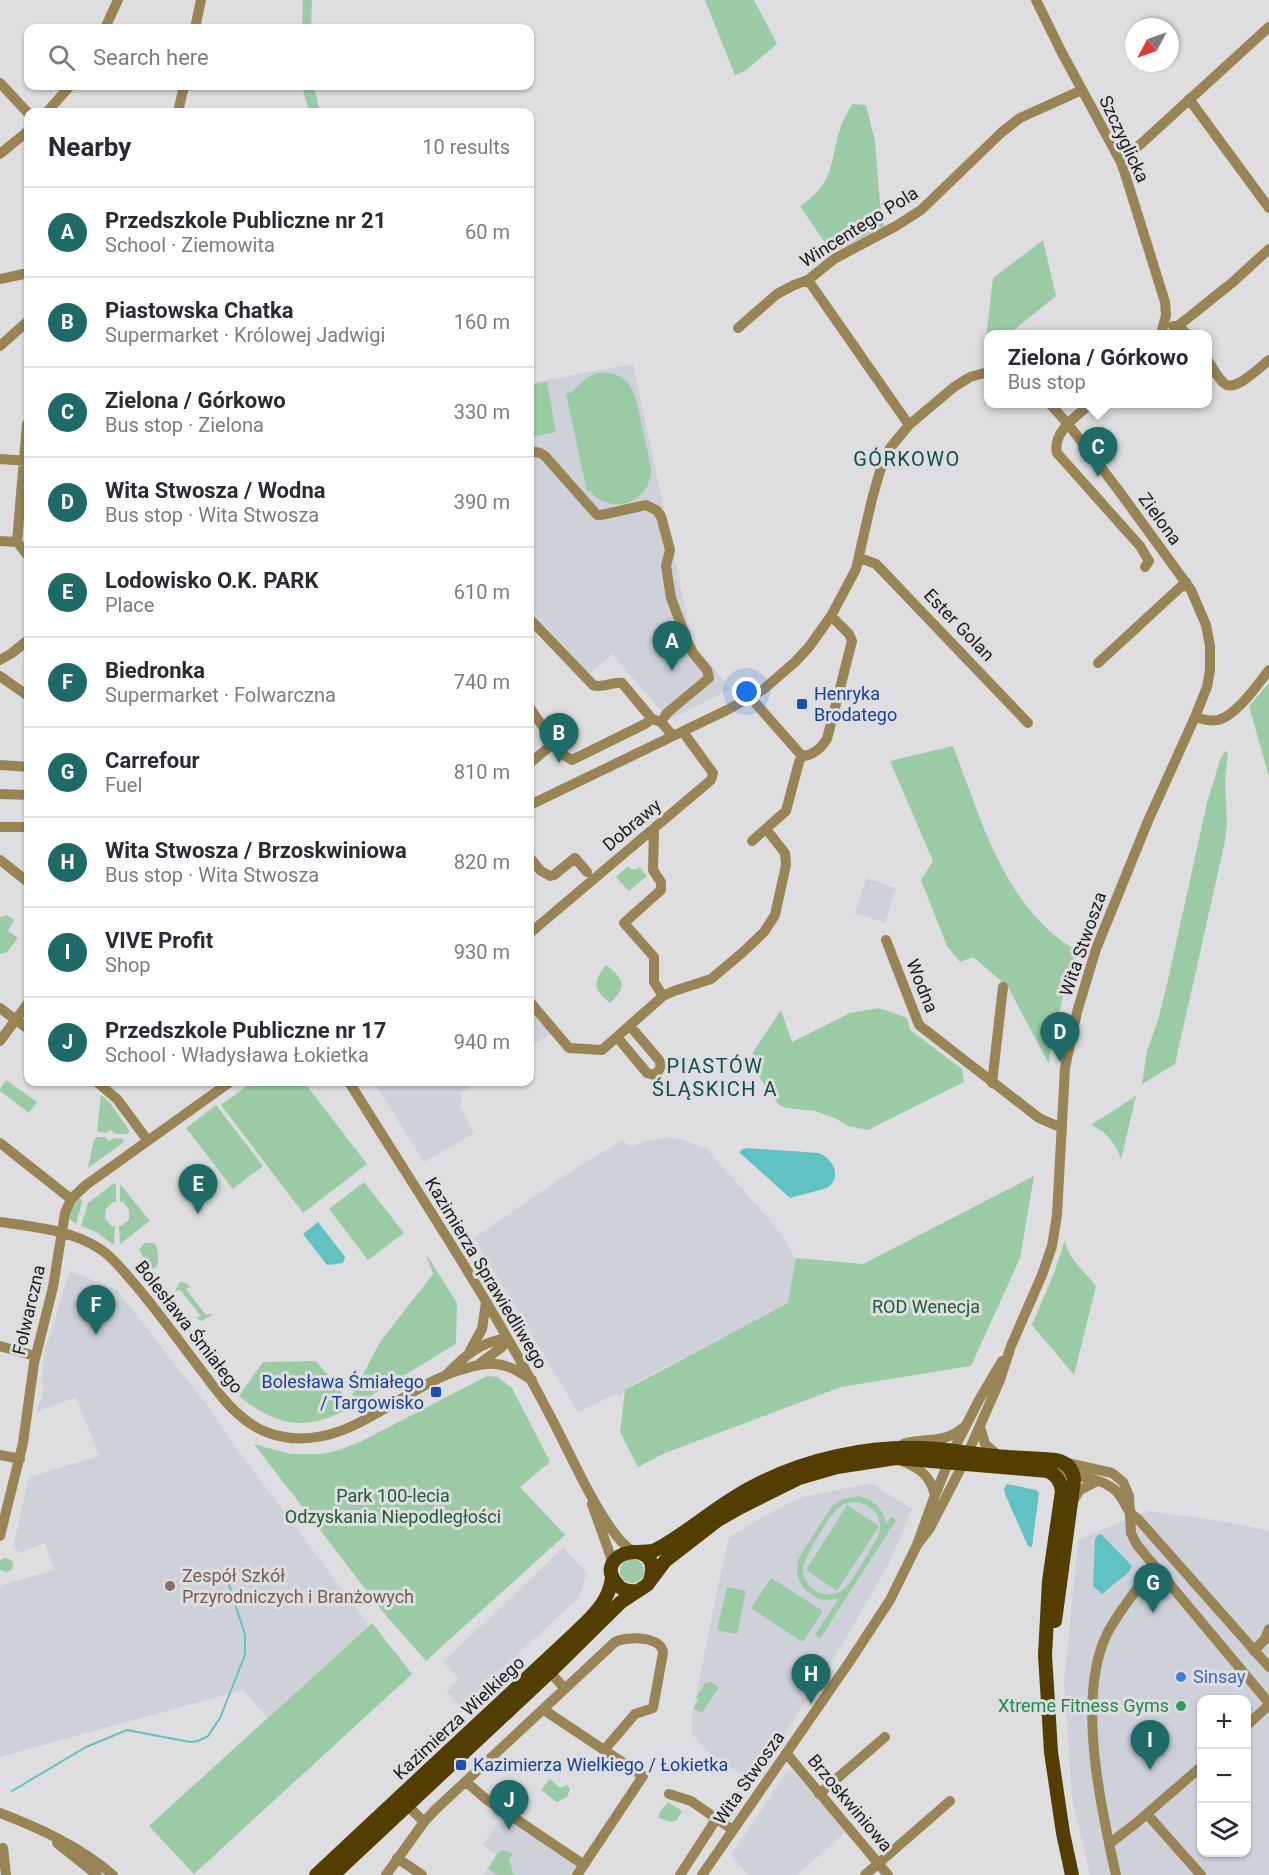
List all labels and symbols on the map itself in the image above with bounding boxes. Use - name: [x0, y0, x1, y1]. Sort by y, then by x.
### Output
- north arrow: [1125, 18, 1179, 72]
- street label: Szczyglicka: [1095, 92, 1154, 186]
- street label: Wincentego Pola: [796, 182, 922, 271]
- pin: C: [1078, 428, 1118, 477]
- district label: GÓRKOWO: [853, 447, 961, 471]
- street label: Zielona: [1135, 489, 1186, 549]
- street label: Ester Golan: [920, 584, 999, 665]
- pin: A: [652, 622, 692, 671]
- your location: [732, 677, 761, 706]
- place label: Henryka Brodatego: [814, 683, 897, 725]
- marker: Henryka Brodatego: [795, 697, 809, 711]
- pin: B: [540, 714, 578, 763]
- street label: Dobrawy: [598, 794, 666, 855]
- street label: Wita Stwosza: [1055, 889, 1110, 999]
- street label: Wodna: [902, 956, 943, 1016]
- pin: D: [1040, 1012, 1080, 1062]
- district label: PIASTÓW ŚLĄSKICH A: [652, 1054, 778, 1101]
- pin: E: [178, 1164, 218, 1214]
- street label: Kazimierza Sprawiedliwego: [421, 1173, 552, 1372]
- street label: Bolesława Śmiałego: [131, 1256, 248, 1397]
- street label: Folwarczna: [8, 1263, 49, 1357]
- pin: F: [76, 1286, 116, 1335]
- park label: ROD Wenecja: [872, 1296, 980, 1317]
- place label: Bolesława Śmiałego / Targowisko: [261, 1371, 424, 1413]
- marker: Bolesława Śmiałego / Targowisko: [429, 1385, 443, 1399]
- park label: Park 100-lecia Odzyskania Niepodległości: [285, 1485, 501, 1527]
- pin: G: [1134, 1564, 1172, 1613]
- place label: Zespół Szkół Przyrodniczych i Branżowych: [182, 1565, 414, 1607]
- marker: Zespół Szkół Przyrodniczych i Branżowych: [163, 1579, 177, 1593]
- street label: Kazimierza Wielkiego: [389, 1652, 528, 1784]
- pin: H: [792, 1654, 830, 1704]
- place label: Sinsay: [1193, 1666, 1246, 1687]
- marker: Sinsay: [1174, 1670, 1188, 1684]
- place label: Xtreme Fitness Gyms: [998, 1695, 1169, 1716]
- marker: Xtreme Fitness Gyms: [1174, 1699, 1188, 1713]
- pin: I: [1130, 1720, 1170, 1770]
- street label: Wita Stwosza: [709, 1727, 788, 1828]
- street label: Brzoskwiniowa: [804, 1750, 897, 1856]
- place label: Kazimierza Wielkiego / Łokietka: [473, 1754, 728, 1775]
- marker: Kazimierza Wielkiego / Łokietka: [454, 1758, 468, 1772]
- pin: J: [490, 1780, 528, 1830]

